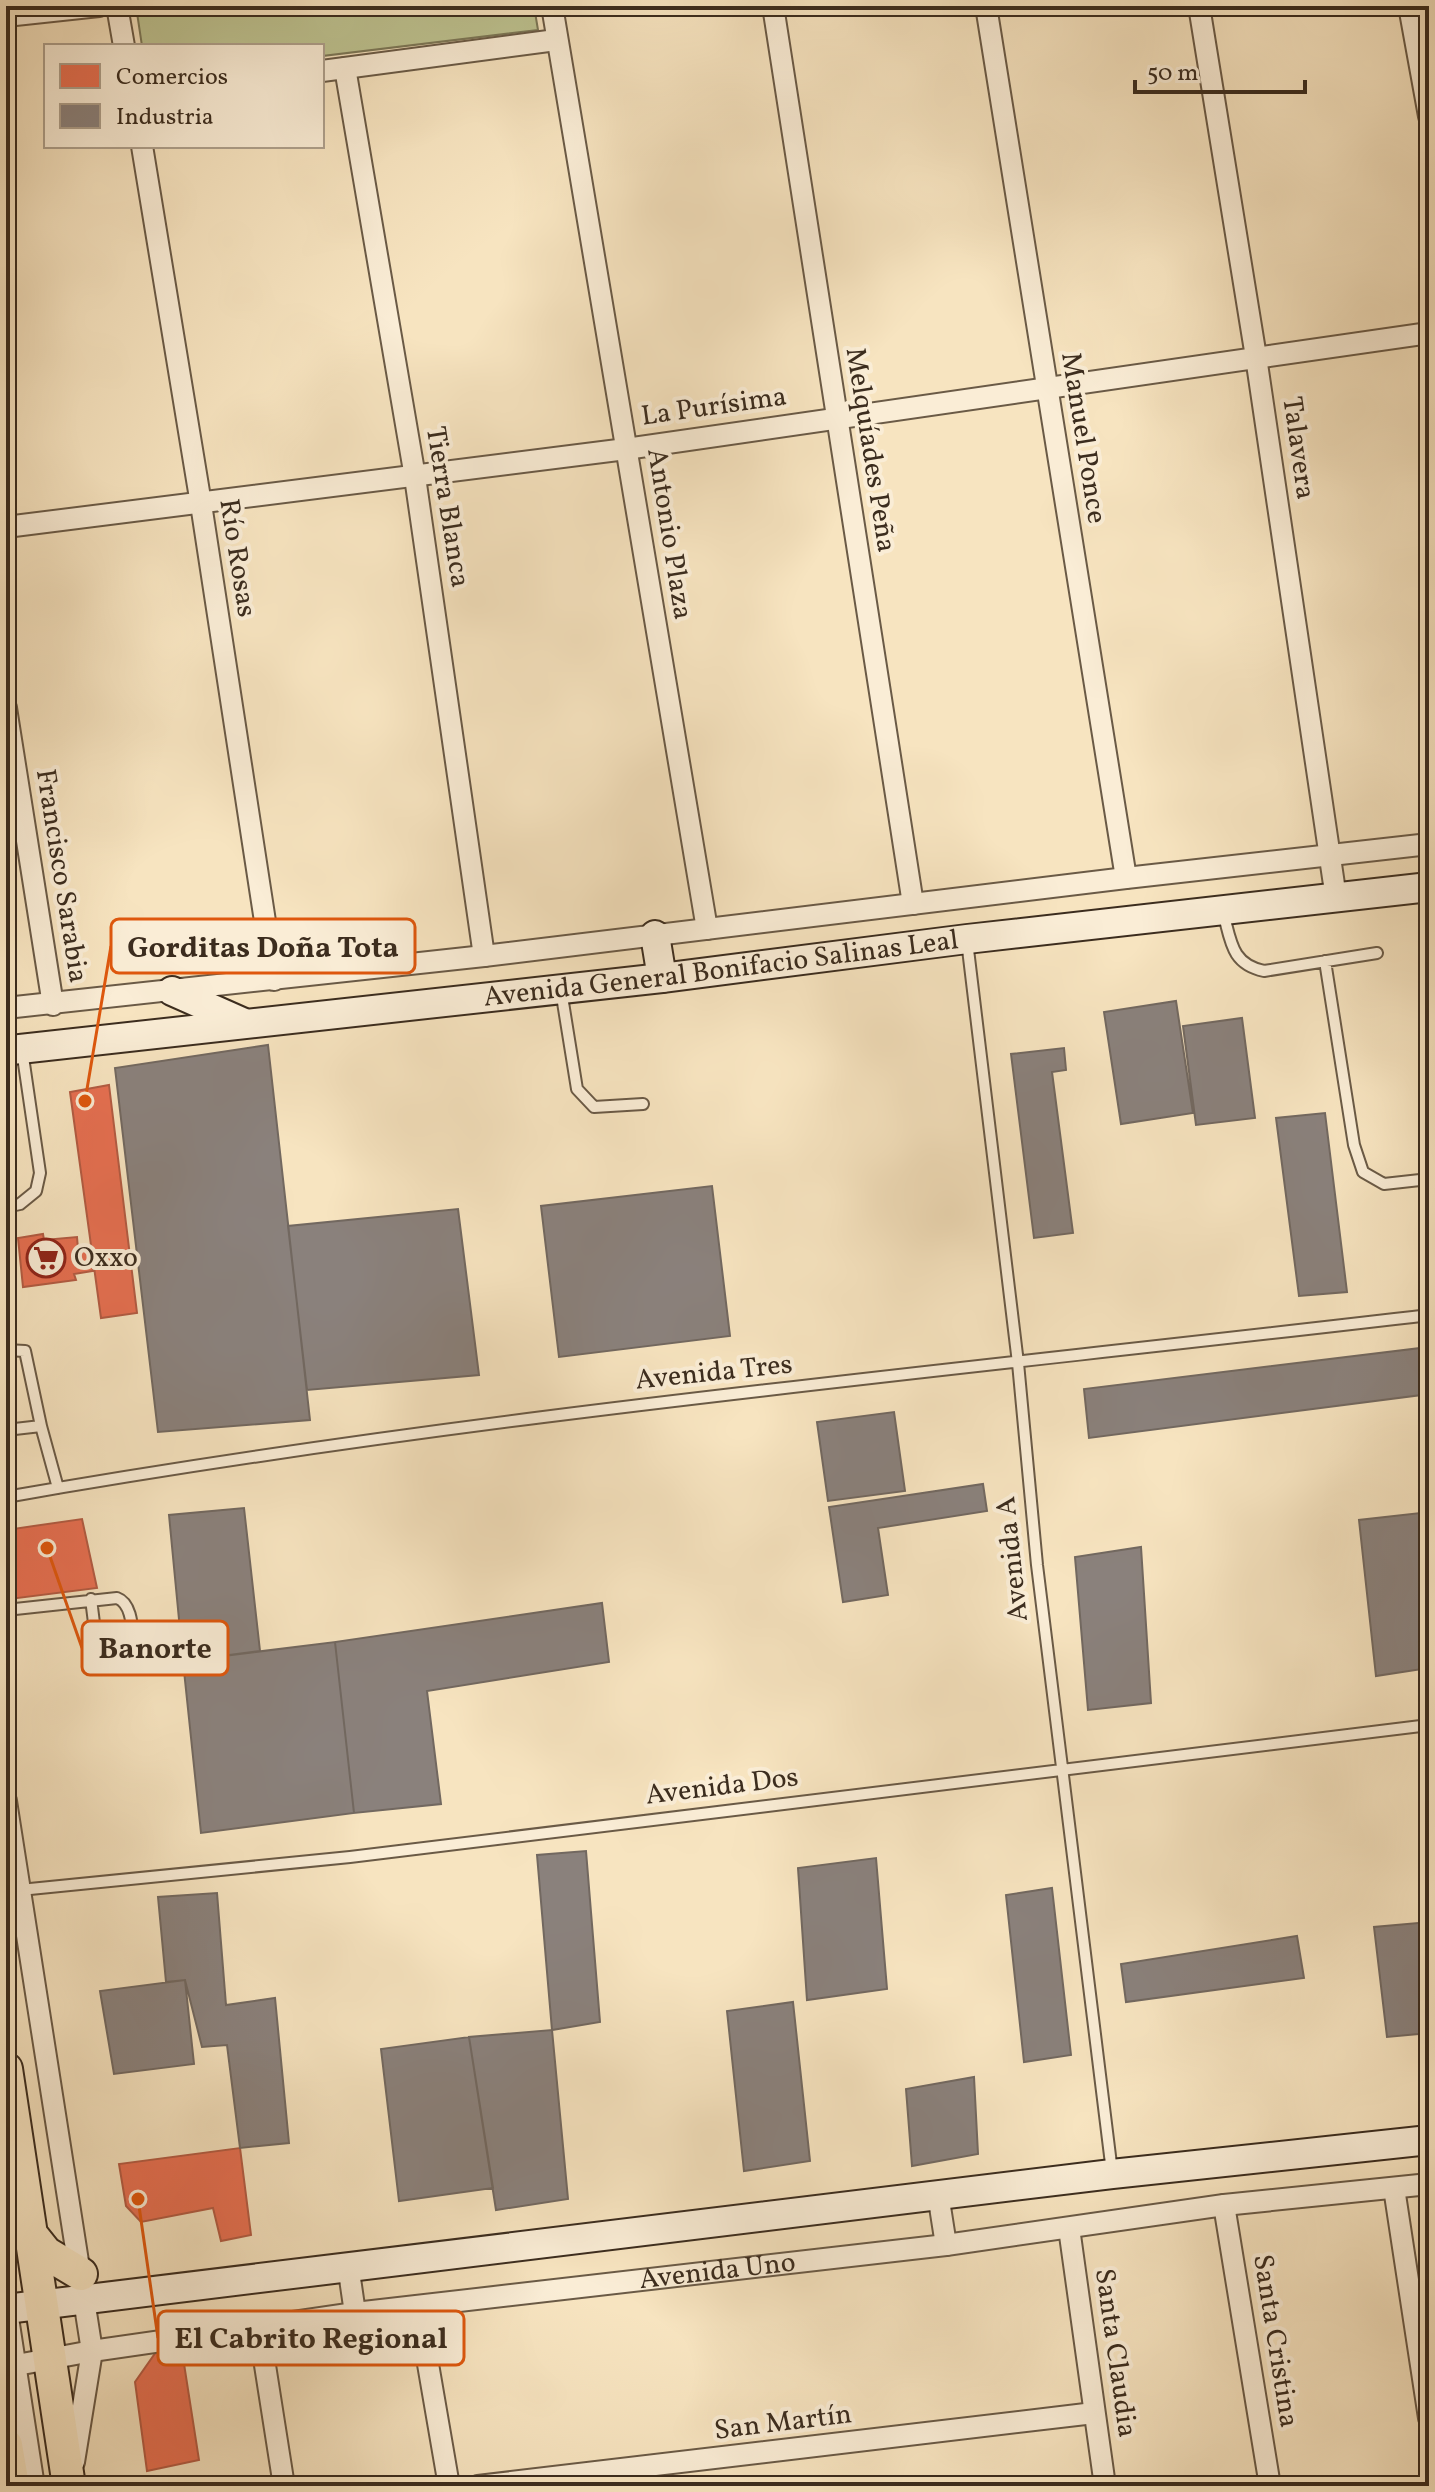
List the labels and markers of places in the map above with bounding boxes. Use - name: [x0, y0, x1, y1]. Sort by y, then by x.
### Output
- callout: Gorditas Doña Tota: [111, 919, 415, 973]
- supermarket icon: Oxxo: [25, 1237, 67, 1279]
- place label: Oxxo: [74, 1239, 138, 1278]
- callout: Banorte: [82, 1621, 228, 1675]
- callout: El Cabrito Regional: [158, 2311, 464, 2365]

